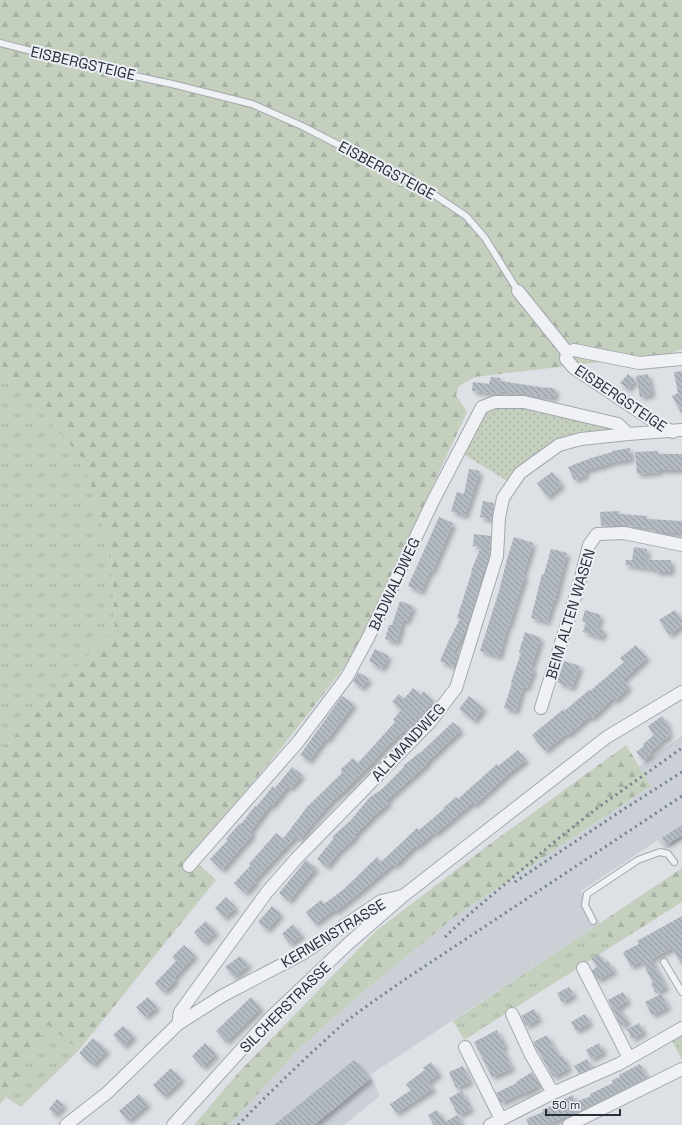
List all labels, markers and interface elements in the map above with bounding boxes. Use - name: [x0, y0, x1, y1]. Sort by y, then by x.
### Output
- street label: EISBERGSTEIGE: [29, 42, 137, 84]
- street label: EISBERGSTEIGE: [335, 136, 439, 204]
- street label: EISBERGSTEIGE: [571, 360, 671, 436]
- street label: BADWALDWEG: [364, 534, 424, 634]
- street label: BEIM ALTEN WASEN: [541, 546, 599, 682]
- street label: ALLMANDWEG: [367, 699, 449, 785]
- street label: KERNENSTRASSE: [277, 894, 389, 972]
- street label: SILCHERSTRASSE: [235, 957, 335, 1057]
- scale bar: [546, 1091, 620, 1117]
- text: 50 m: [552, 1097, 580, 1113]

